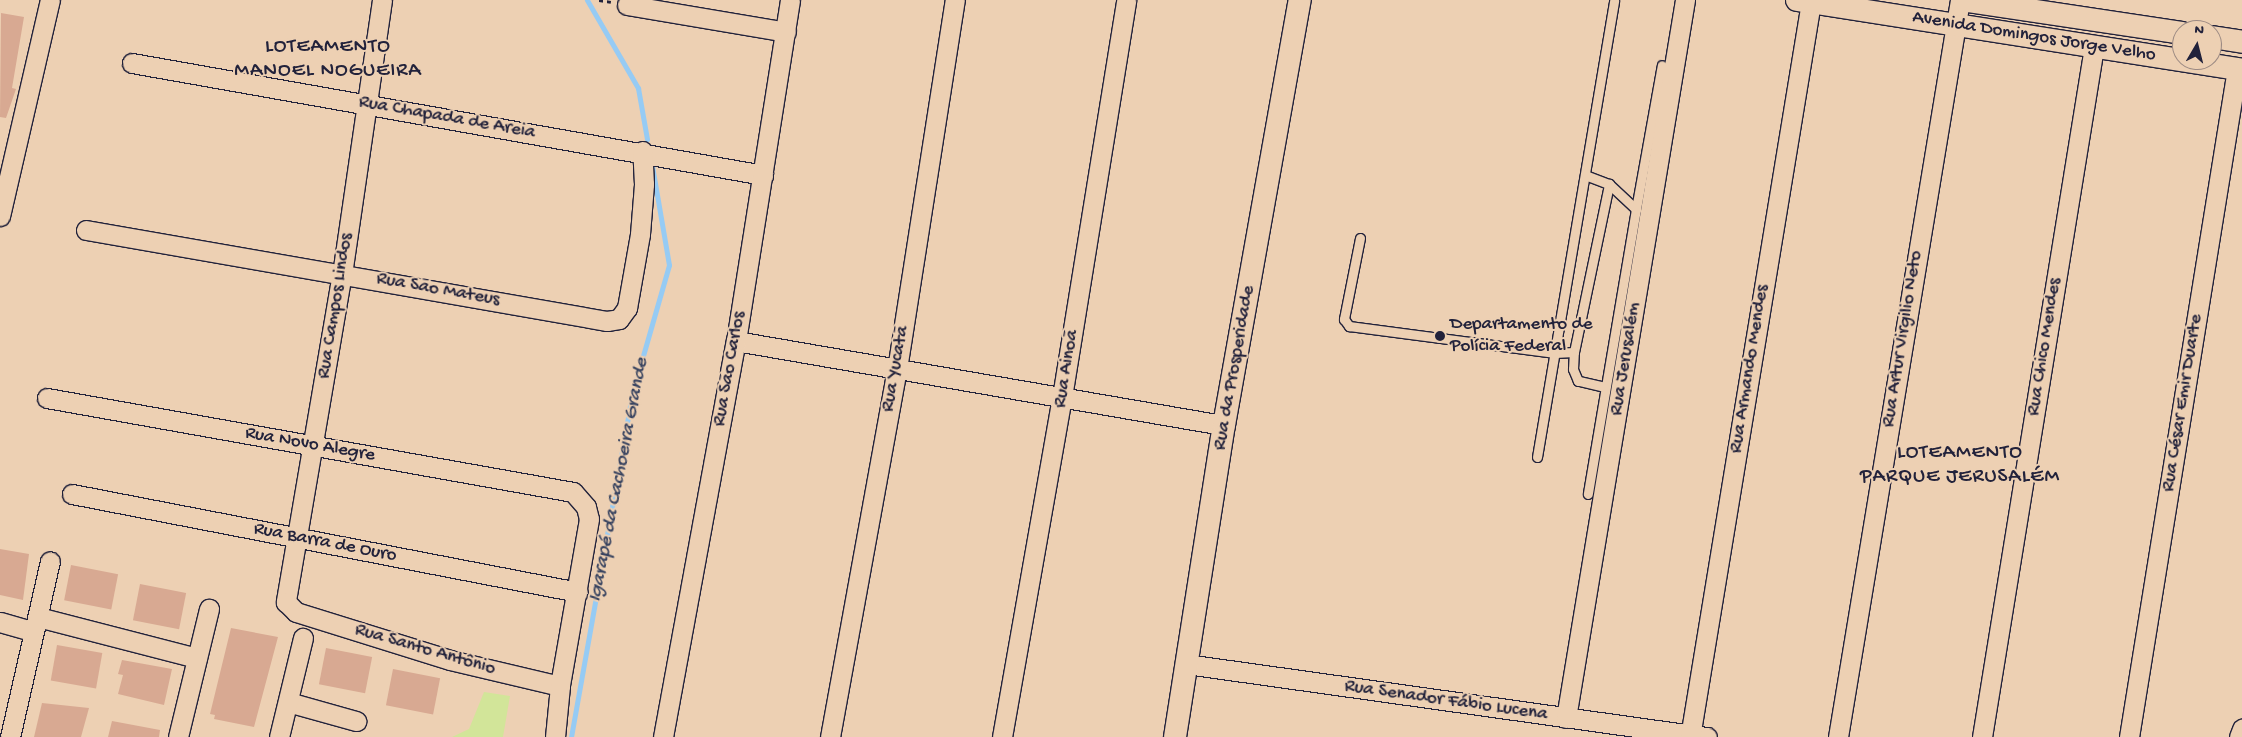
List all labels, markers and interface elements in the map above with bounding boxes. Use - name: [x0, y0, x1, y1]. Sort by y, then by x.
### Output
- street label: Avenida Domingos Jorge Velho: [1911, 6, 2157, 68]
- north arrow: [2172, 20, 2222, 70]
- text: N: [2193, 22, 2205, 40]
- district label: LOTEAMENTO MANOEL NOGUEIRA: [232, 35, 424, 85]
- street label: Rua Chapada de Areia: [357, 91, 537, 145]
- street label: Rua Campos Lindos: [313, 232, 359, 380]
- street label: Rua Artur Virgilio Neto: [1878, 249, 1928, 429]
- street label: Rua São Mateus: [375, 268, 501, 312]
- street label: Rua Chico Mendes: [2023, 276, 2067, 418]
- street label: Rua Armando Mendes: [1725, 283, 1775, 455]
- street label: Rua da Prosperidade: [1209, 284, 1261, 452]
- street label: Rua Jerusalém: [1606, 301, 1646, 417]
- street label: Rua São Carlos: [709, 310, 751, 428]
- street label: Rua César Emir Duarte: [2158, 313, 2208, 493]
- place label: Departamento de Polícia Federal: [1450, 314, 1592, 358]
- street label: Rua Yucatã: [877, 324, 915, 414]
- street label: Rua Ainoã: [1050, 328, 1084, 410]
- marker: Departamento de Polícia Federal: [1434, 330, 1446, 342]
- water label: Igarapé da Cachoeira Grande: [584, 356, 654, 604]
- street label: Rua Novo Alegre: [243, 422, 377, 468]
- district label: LOTEAMENTO PARQUE JERUSALÉM: [1858, 441, 2062, 491]
- street label: Rua Barra de Ouro: [252, 518, 398, 568]
- street label: Rua Santo Antônio: [352, 619, 498, 681]
- street label: Rua Senador Fábio Lucena: [1343, 675, 1549, 727]

